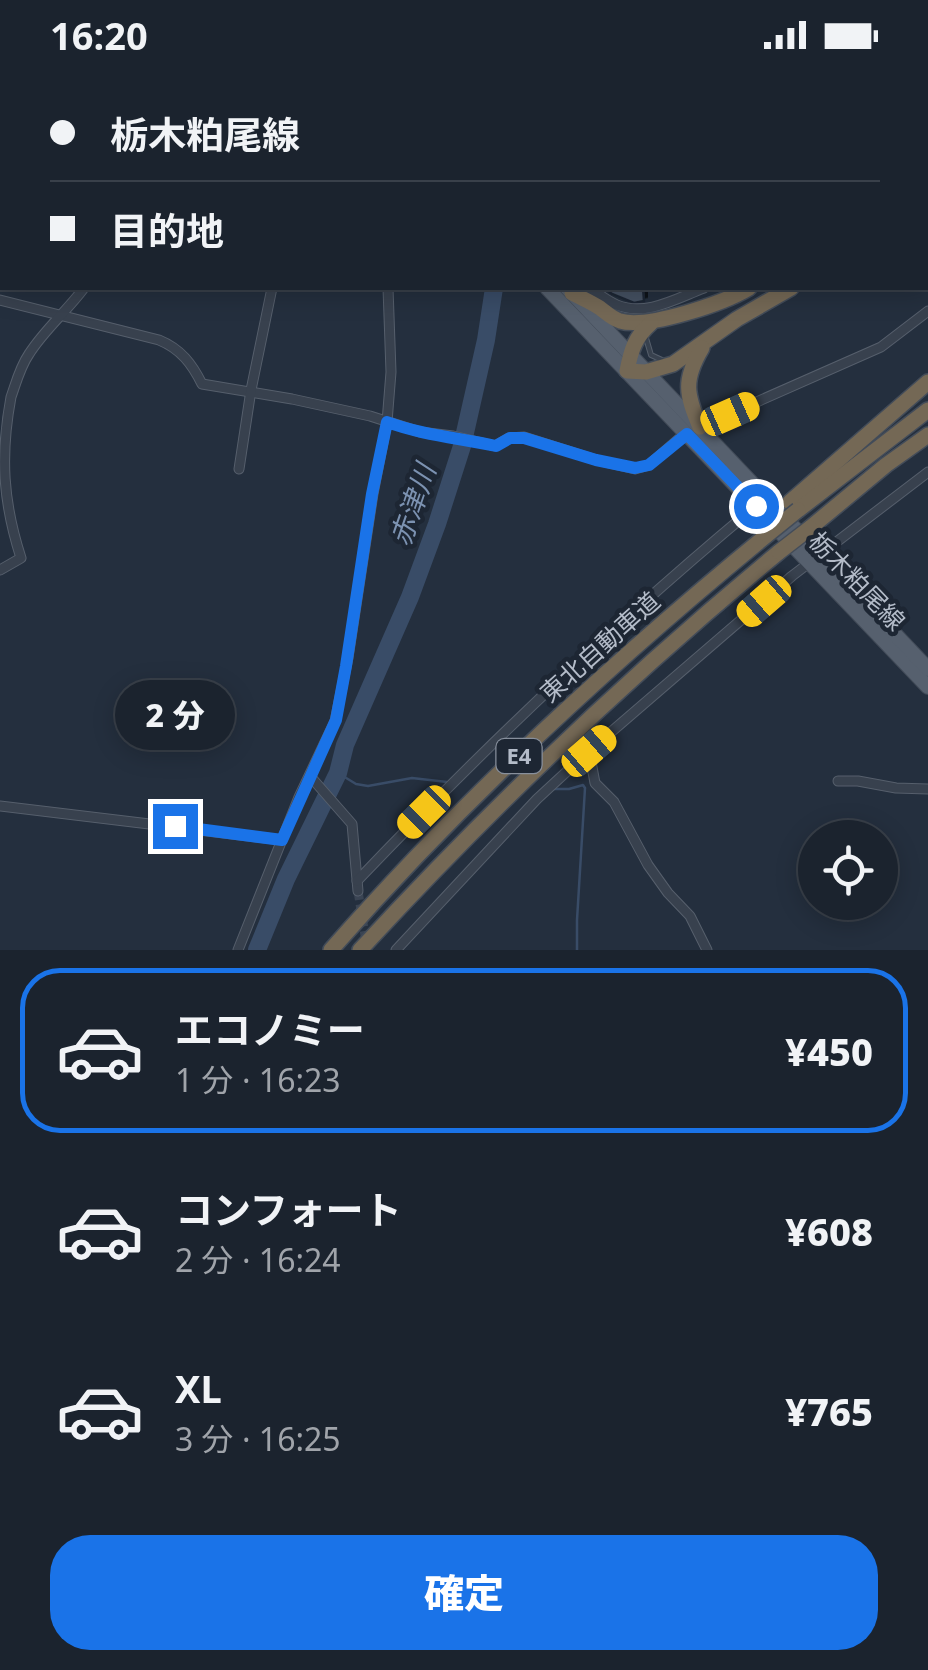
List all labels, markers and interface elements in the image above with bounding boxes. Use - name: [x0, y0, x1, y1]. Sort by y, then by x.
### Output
- text: 16:20: [50, 9, 148, 61]
- text: 栃木粕尾線: [110, 108, 300, 160]
- text: 目的地: [110, 204, 224, 256]
- car: [696, 388, 764, 440]
- water label: 赤津川: [380, 456, 445, 551]
- route start: [734, 484, 779, 529]
- street label: 栃木粕尾線: [802, 524, 913, 637]
- car: [732, 570, 796, 632]
- street label: 東北自動車道: [532, 583, 666, 709]
- callout: 2 分: [115, 681, 235, 751]
- text: 2 分: [146, 693, 204, 736]
- car: [557, 720, 621, 782]
- road number: E4: [496, 739, 542, 773]
- car: [392, 780, 456, 844]
- route end: [153, 804, 198, 849]
- map controls: [798, 820, 898, 920]
- button: locate: [798, 820, 898, 920]
- text: エコノミー: [175, 1003, 365, 1055]
- icon: car: [55, 1006, 145, 1096]
- text: ¥450: [785, 1025, 873, 1077]
- text: 1 分 · 16:23: [175, 1058, 341, 1101]
- text: コンフォート: [175, 1183, 402, 1235]
- icon: car: [55, 1186, 145, 1276]
- text: ¥608: [785, 1205, 873, 1257]
- text: 2 分 · 16:24: [175, 1238, 341, 1281]
- text: XL: [175, 1362, 222, 1414]
- icon: car: [55, 1366, 145, 1456]
- text: ¥765: [785, 1385, 873, 1437]
- text: 3 分 · 16:25: [175, 1417, 341, 1460]
- button: 確定: [50, 1535, 878, 1650]

